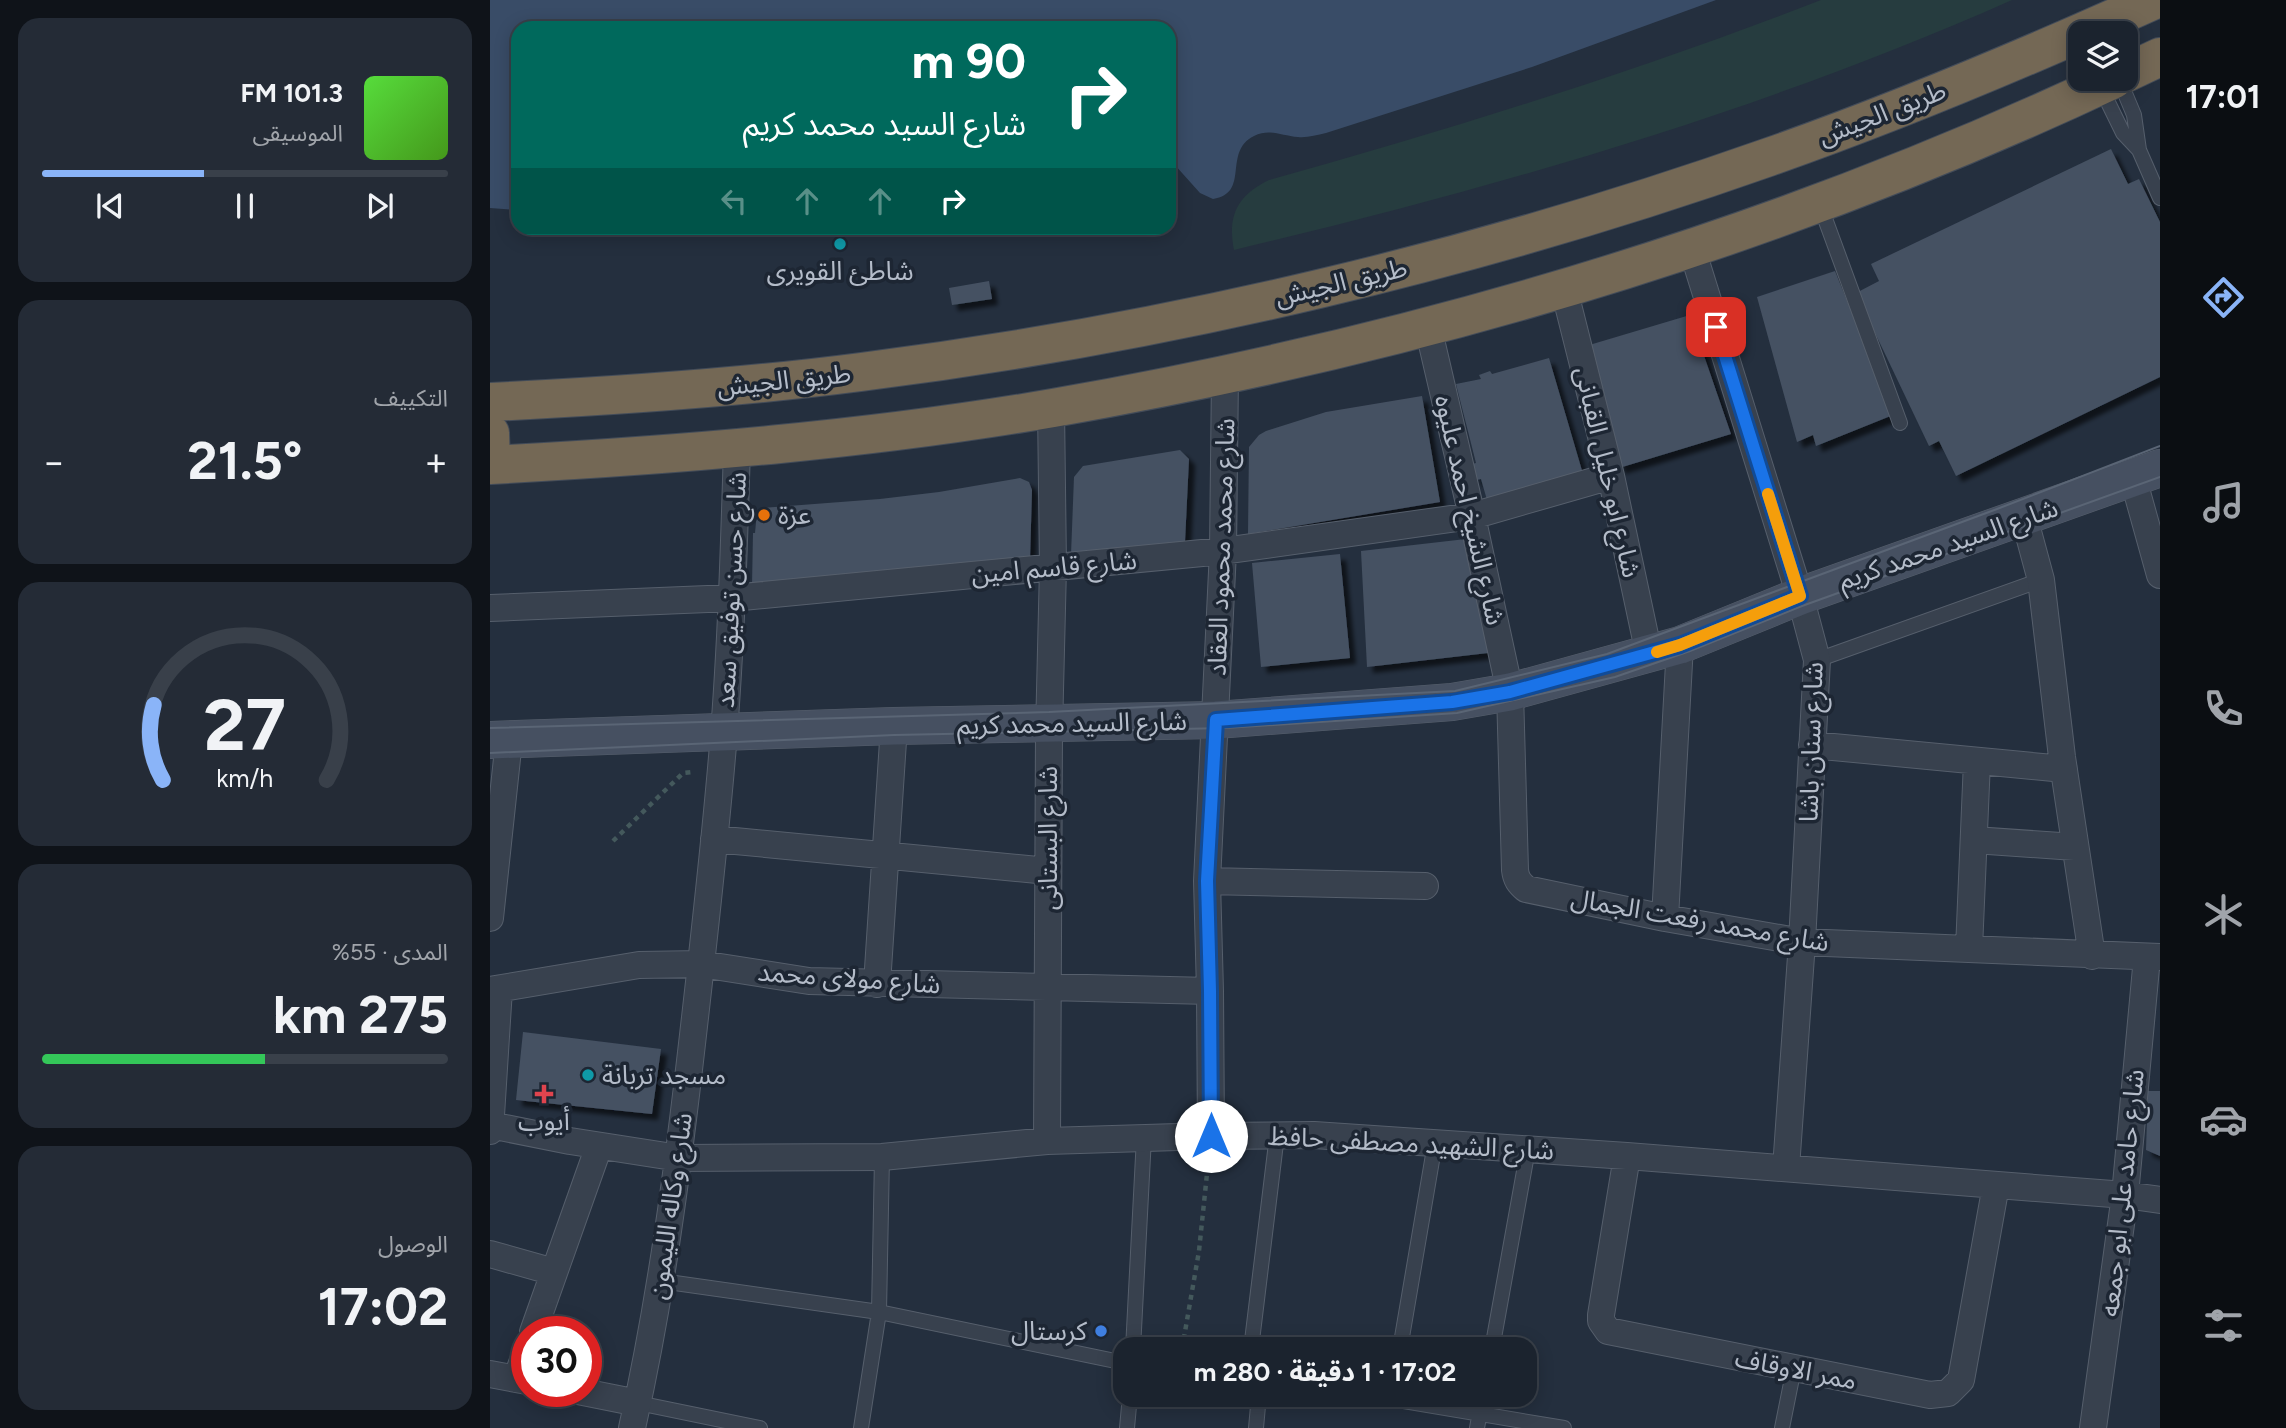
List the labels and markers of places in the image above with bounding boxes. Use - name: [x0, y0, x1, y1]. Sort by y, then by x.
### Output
- marker: شاطئ القويرى: [832, 236, 848, 252]
- place label: شاطئ القويرى: [766, 255, 914, 287]
- pin: [1686, 297, 1746, 357]
- place label: عزة: [778, 499, 811, 531]
- marker: عزة: [756, 507, 772, 523]
- place label: مسجد تربانة: [602, 1059, 726, 1091]
- marker: مسجد تربانة: [580, 1067, 596, 1083]
- marker: أيوب: [536, 1086, 552, 1102]
- place label: أيوب: [518, 1105, 570, 1137]
- place label: كرستال: [1011, 1315, 1087, 1347]
- marker: كرستال: [1093, 1323, 1109, 1339]

